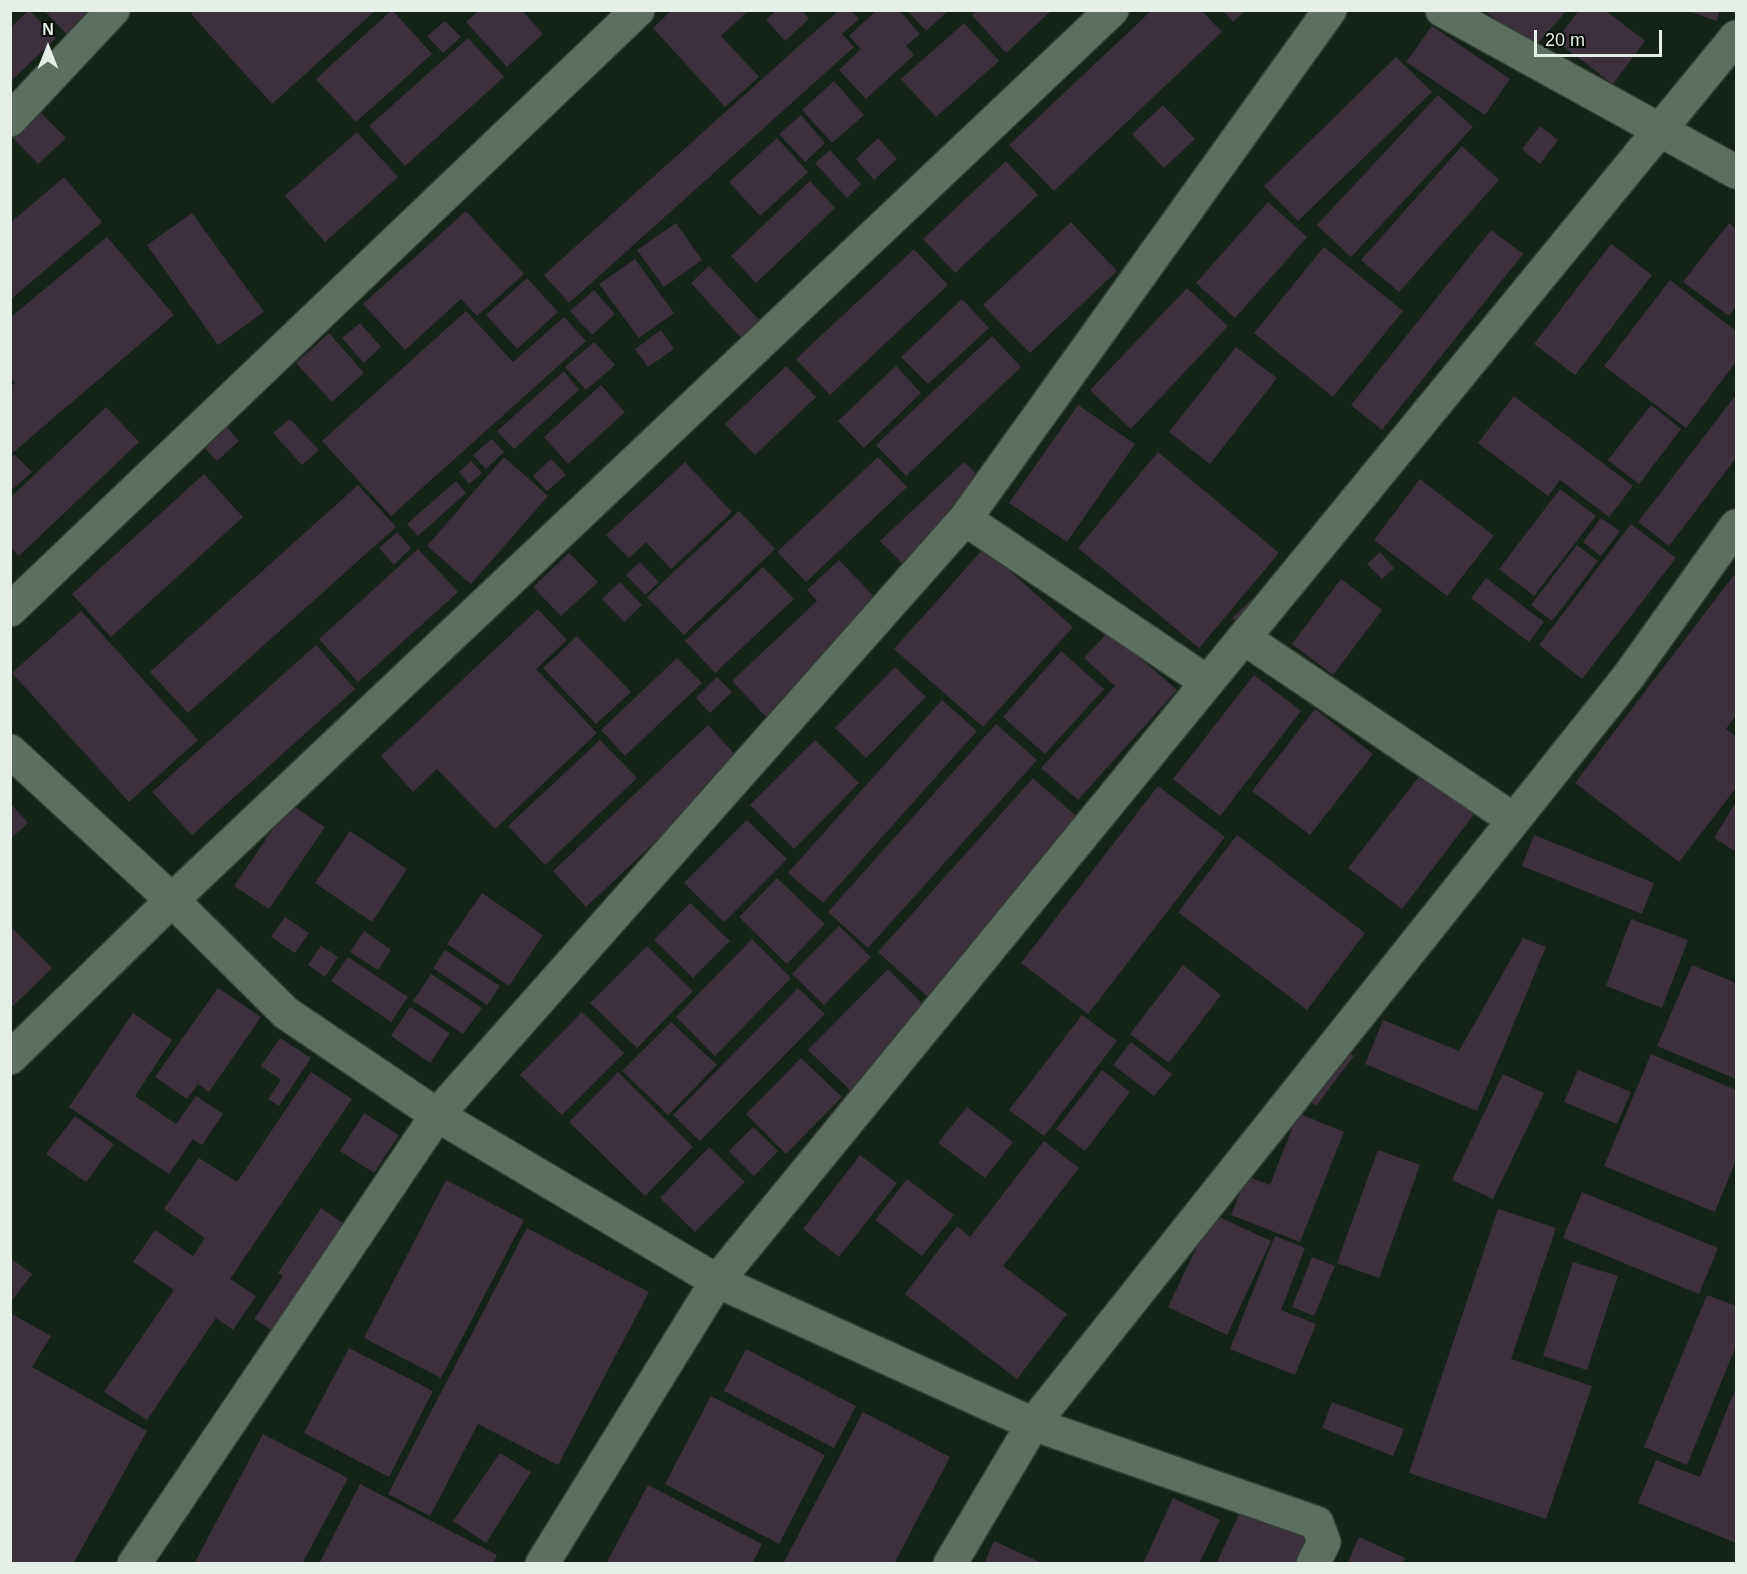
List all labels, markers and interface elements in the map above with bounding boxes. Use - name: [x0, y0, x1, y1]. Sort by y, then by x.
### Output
- north arrow: [18, 18, 78, 78]
- scale bar: [1537, 18, 1664, 56]
- text: N: [42, 21, 54, 38]
- text: 20 m: [1545, 30, 1585, 50]

